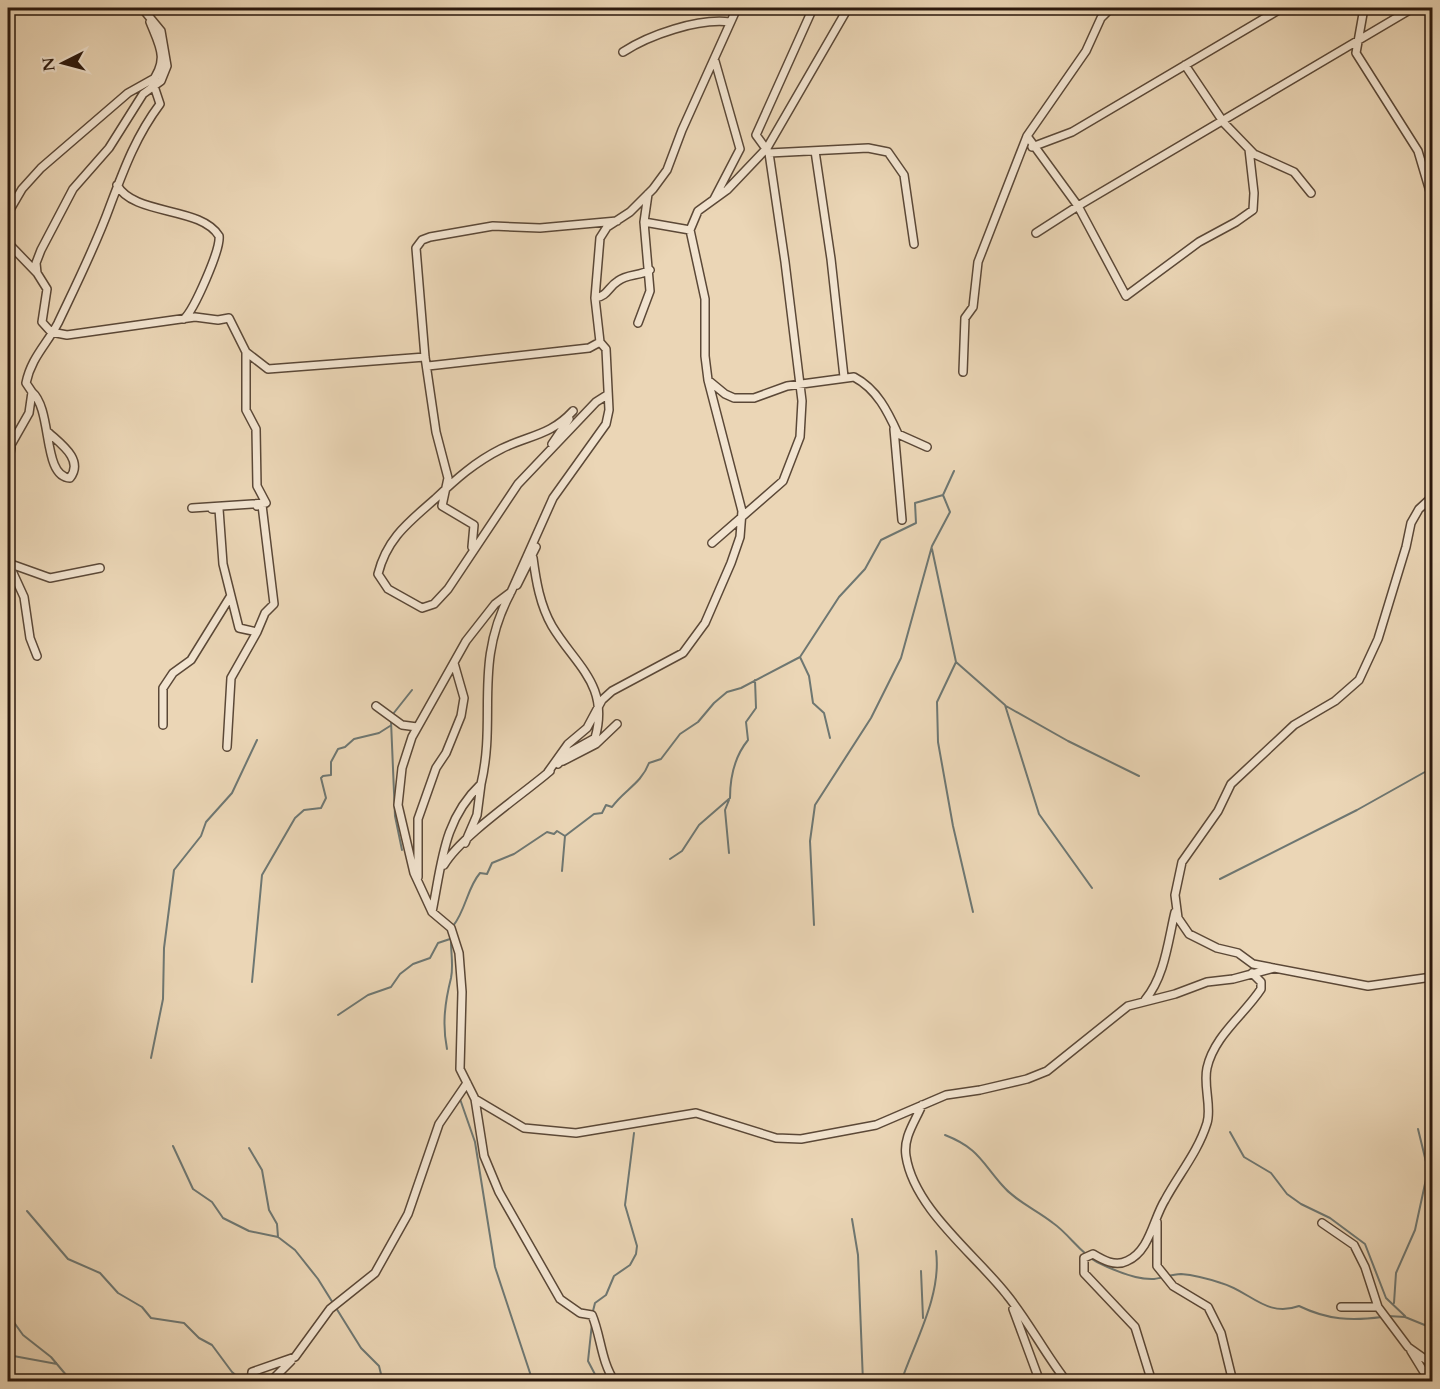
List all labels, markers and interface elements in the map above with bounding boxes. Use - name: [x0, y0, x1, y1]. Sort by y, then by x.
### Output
- north arrow: [33, 33, 93, 93]
- text: N: [37, 56, 61, 73]

